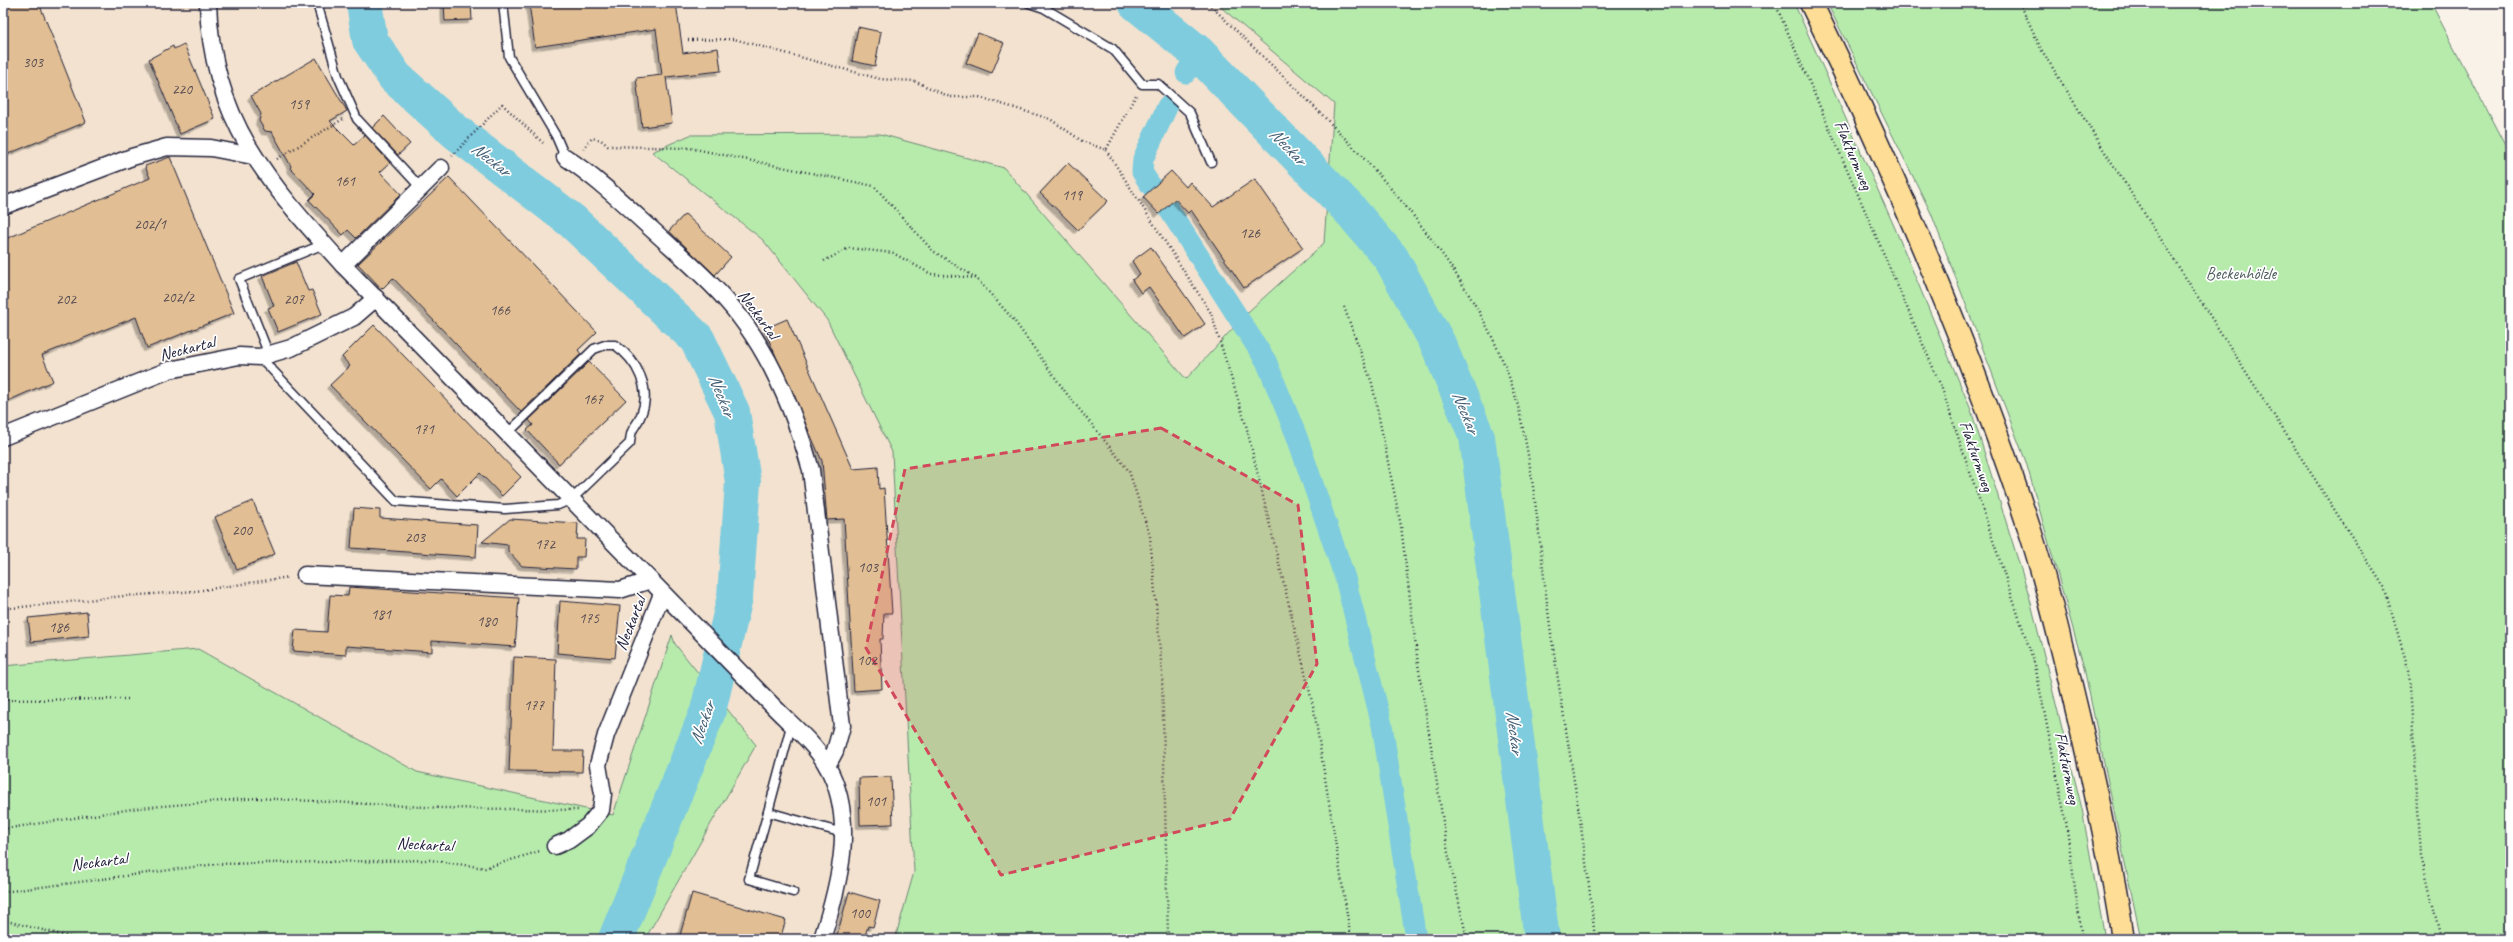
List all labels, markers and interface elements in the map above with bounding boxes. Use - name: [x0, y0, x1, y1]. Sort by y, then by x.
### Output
- house number: 303: [23, 53, 44, 72]
- house number: 220: [172, 80, 193, 99]
- house number: 159: [289, 95, 310, 114]
- street label: Flakturmweg: [1830, 117, 1878, 194]
- water label: Neckar: [1265, 123, 1313, 172]
- water label: Neckar: [467, 137, 518, 183]
- house number: 161: [335, 172, 356, 191]
- house number: 119: [1062, 186, 1083, 205]
- house number: 202/1: [134, 215, 167, 234]
- house number: 126: [1240, 224, 1261, 243]
- park label: Beckenhölzle: [2206, 263, 2278, 284]
- street label: Neckartal: [733, 285, 786, 346]
- house number: 202/2: [162, 288, 195, 307]
- house number: 202: [56, 290, 77, 309]
- house number: 207: [284, 290, 305, 309]
- house number: 166: [490, 301, 511, 320]
- street label: Neckartal: [157, 331, 220, 366]
- water label: Neckar: [704, 371, 742, 423]
- water label: Neckar: [1448, 388, 1486, 440]
- house number: 167: [583, 390, 604, 409]
- street label: Flakturmweg: [1955, 418, 1999, 495]
- house number: 171: [414, 420, 435, 439]
- house number: 200: [232, 521, 253, 540]
- house number: 203: [405, 528, 426, 547]
- house number: 172: [535, 535, 556, 554]
- house number: 103: [858, 558, 879, 577]
- street label: Neckartal: [610, 590, 652, 653]
- house number: 181: [371, 605, 392, 624]
- house number: 175: [579, 609, 600, 628]
- house number: 180: [477, 612, 498, 631]
- house number: 186: [49, 618, 70, 637]
- house number: 102: [857, 651, 878, 670]
- house number: 177: [524, 696, 545, 715]
- water label: Neckar: [684, 696, 721, 747]
- water label: Neckar: [1501, 709, 1529, 758]
- street label: Flakturmweg: [2050, 730, 2085, 807]
- house number: 101: [866, 792, 887, 811]
- street label: Neckartal: [396, 833, 457, 857]
- street label: Neckartal: [70, 847, 131, 875]
- house number: 100: [850, 904, 871, 923]

